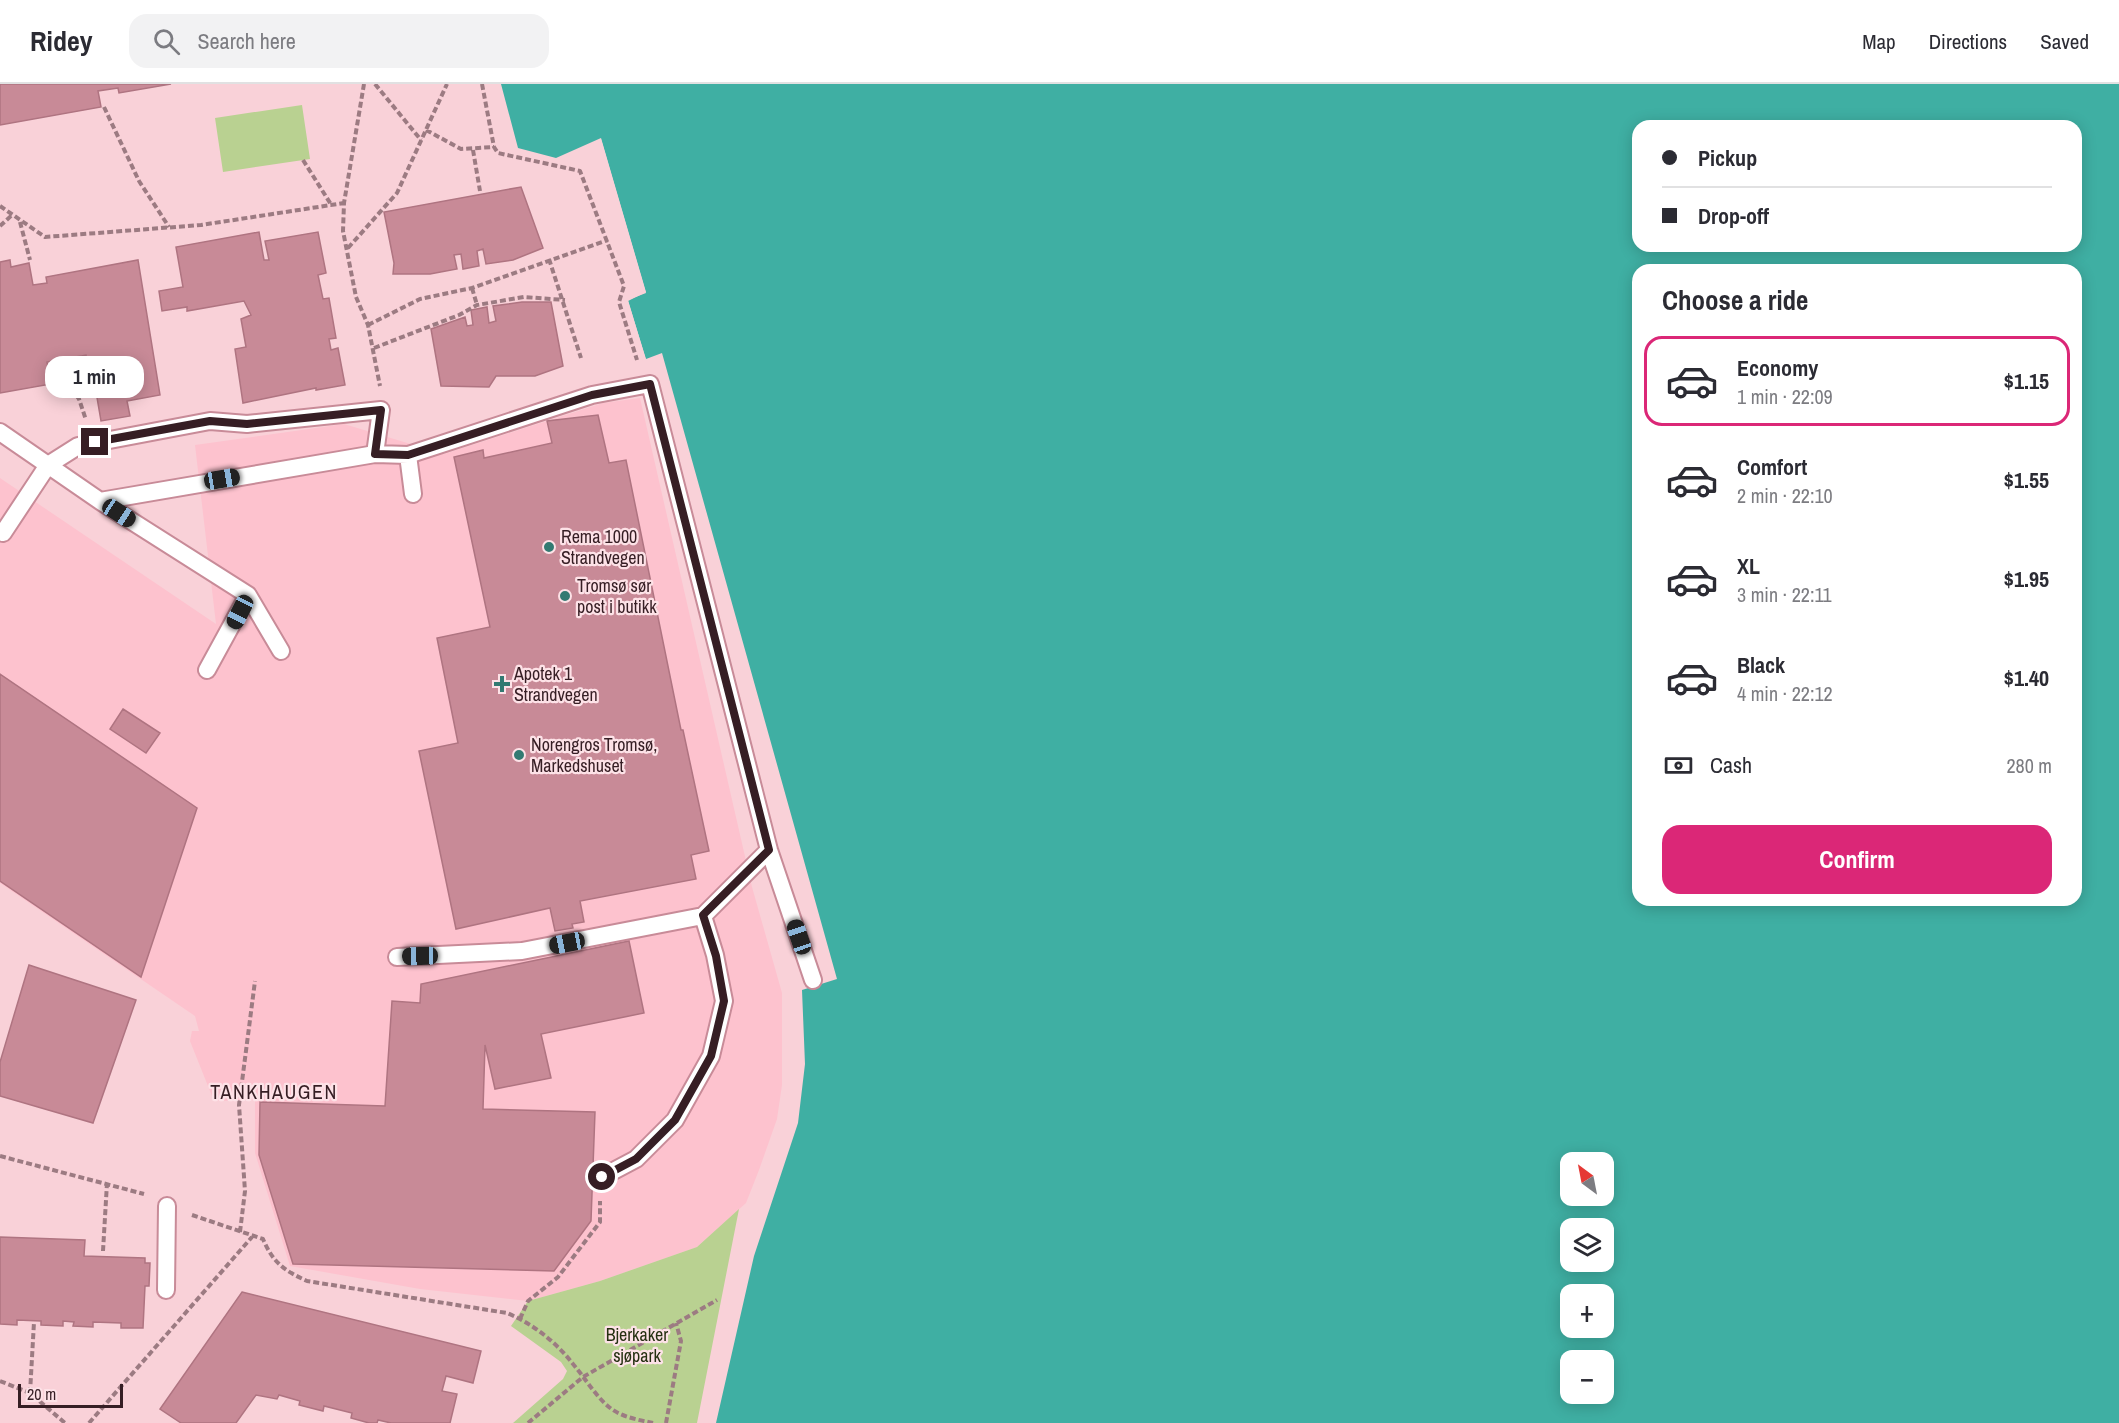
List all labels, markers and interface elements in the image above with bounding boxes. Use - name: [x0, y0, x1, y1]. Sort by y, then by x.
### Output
- search box: [129, 14, 549, 68]
- text: Ridey: [30, 22, 93, 60]
- icon: search: [150, 25, 183, 58]
- text: Search here: [198, 26, 296, 56]
- text: Map: [1862, 27, 1896, 56]
- text: Directions: [1929, 27, 2007, 56]
- text: Saved: [2040, 27, 2089, 56]
- text: Pickup: [1698, 143, 1757, 173]
- text: Drop-off: [1698, 201, 1769, 231]
- text: Choose a ride: [1662, 282, 1808, 318]
- text: Economy: [1737, 353, 1818, 383]
- icon: car: [1665, 354, 1719, 408]
- callout: 1 min: [46, 355, 144, 397]
- text: 1 min: [73, 363, 116, 390]
- text: $1.15: [2004, 366, 2049, 396]
- text: 1 min · 22:09: [1737, 383, 1833, 410]
- route end: [81, 428, 108, 455]
- text: Comfort: [1737, 452, 1807, 482]
- icon: car: [1665, 453, 1719, 507]
- text: $1.55: [2004, 465, 2049, 495]
- car: [203, 467, 241, 491]
- text: 2 min · 22:10: [1737, 482, 1833, 509]
- car: [99, 496, 139, 530]
- place label: Rema 1000 Strandvegen: [561, 524, 645, 570]
- marker: Rema 1000 Strandvegen: [542, 540, 556, 554]
- text: XL: [1737, 551, 1760, 581]
- icon: car: [1665, 552, 1719, 606]
- text: $1.95: [2004, 564, 2049, 594]
- place label: Tromsø sør post i butikk: [577, 573, 657, 619]
- text: 3 min · 22:11: [1737, 581, 1832, 608]
- marker: Tromsø sør post i butikk: [558, 589, 572, 603]
- car: [224, 592, 256, 632]
- text: Black: [1737, 650, 1785, 680]
- icon: car: [1665, 651, 1719, 705]
- place label: Apotek 1 Strandvegen: [513, 661, 598, 707]
- text: $1.40: [2004, 663, 2049, 693]
- marker: Apotek 1 Strandvegen: [495, 677, 509, 691]
- text: 4 min · 22:12: [1737, 680, 1833, 707]
- place label: Norengros Tromsø, Markedshuset: [531, 732, 657, 778]
- marker: Norengros Tromsø, Markedshuset: [512, 748, 526, 762]
- icon: cash: [1662, 749, 1695, 782]
- text: Cash: [1710, 750, 1752, 780]
- text: 280 m: [2006, 752, 2052, 779]
- button: Confirm: [1662, 825, 2052, 894]
- car: [785, 917, 813, 957]
- car: [548, 931, 586, 955]
- car: [402, 947, 438, 965]
- district label: TANKHAUGEN: [210, 1078, 338, 1105]
- north arrow: [1560, 1152, 1614, 1206]
- map controls: [1560, 1152, 1614, 1404]
- route start: [588, 1163, 615, 1190]
- button: layers: [1560, 1218, 1614, 1272]
- button: +: [1560, 1284, 1614, 1338]
- park label: Bjerkaker sjøpark: [606, 1322, 668, 1368]
- button: −: [1560, 1350, 1614, 1404]
- scale bar: [18, 1381, 123, 1408]
- text: 20 m: [27, 1383, 56, 1405]

